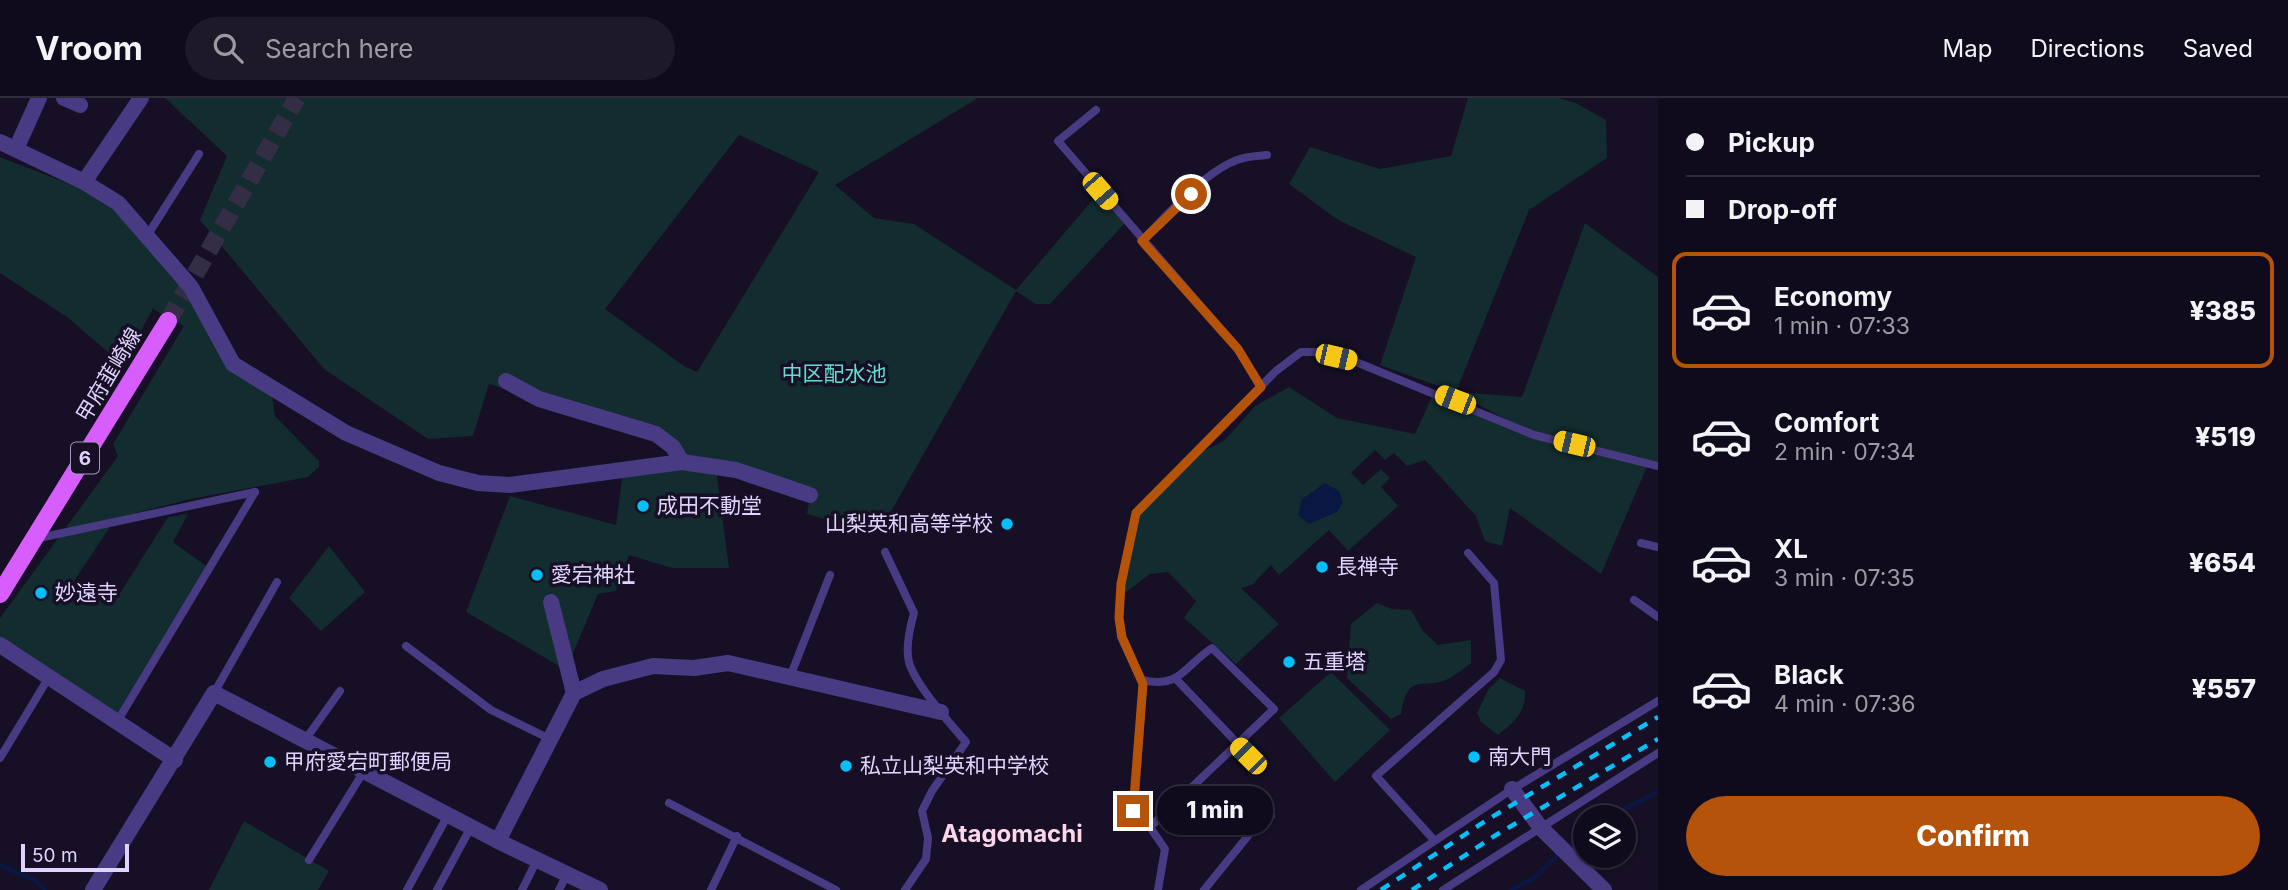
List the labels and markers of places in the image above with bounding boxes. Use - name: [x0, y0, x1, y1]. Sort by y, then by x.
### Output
- place label: 成田不動堂: [657, 493, 762, 518]
- marker: 成田不動堂: [635, 498, 651, 514]
- place label: 山梨英和高等学校: [825, 511, 993, 536]
- marker: 山梨英和高等学校: [999, 516, 1015, 532]
- place label: 長禅寺: [1336, 554, 1399, 579]
- marker: 長禅寺: [1314, 559, 1330, 575]
- place label: 愛宕神社: [551, 562, 635, 587]
- marker: 愛宕神社: [529, 567, 545, 583]
- place label: 妙遠寺: [55, 580, 118, 605]
- marker: 妙遠寺: [33, 585, 49, 601]
- place label: 五重塔: [1303, 649, 1366, 674]
- marker: 五重塔: [1281, 654, 1297, 670]
- place label: 南大門: [1488, 744, 1551, 769]
- place label: 甲府愛宕町郵便局: [284, 749, 452, 774]
- marker: 南大門: [1466, 749, 1482, 765]
- place label: 私立山梨英和中学校: [860, 753, 1049, 778]
- marker: 甲府愛宕町郵便局: [262, 754, 278, 770]
- marker: 私立山梨英和中学校: [838, 758, 854, 774]

